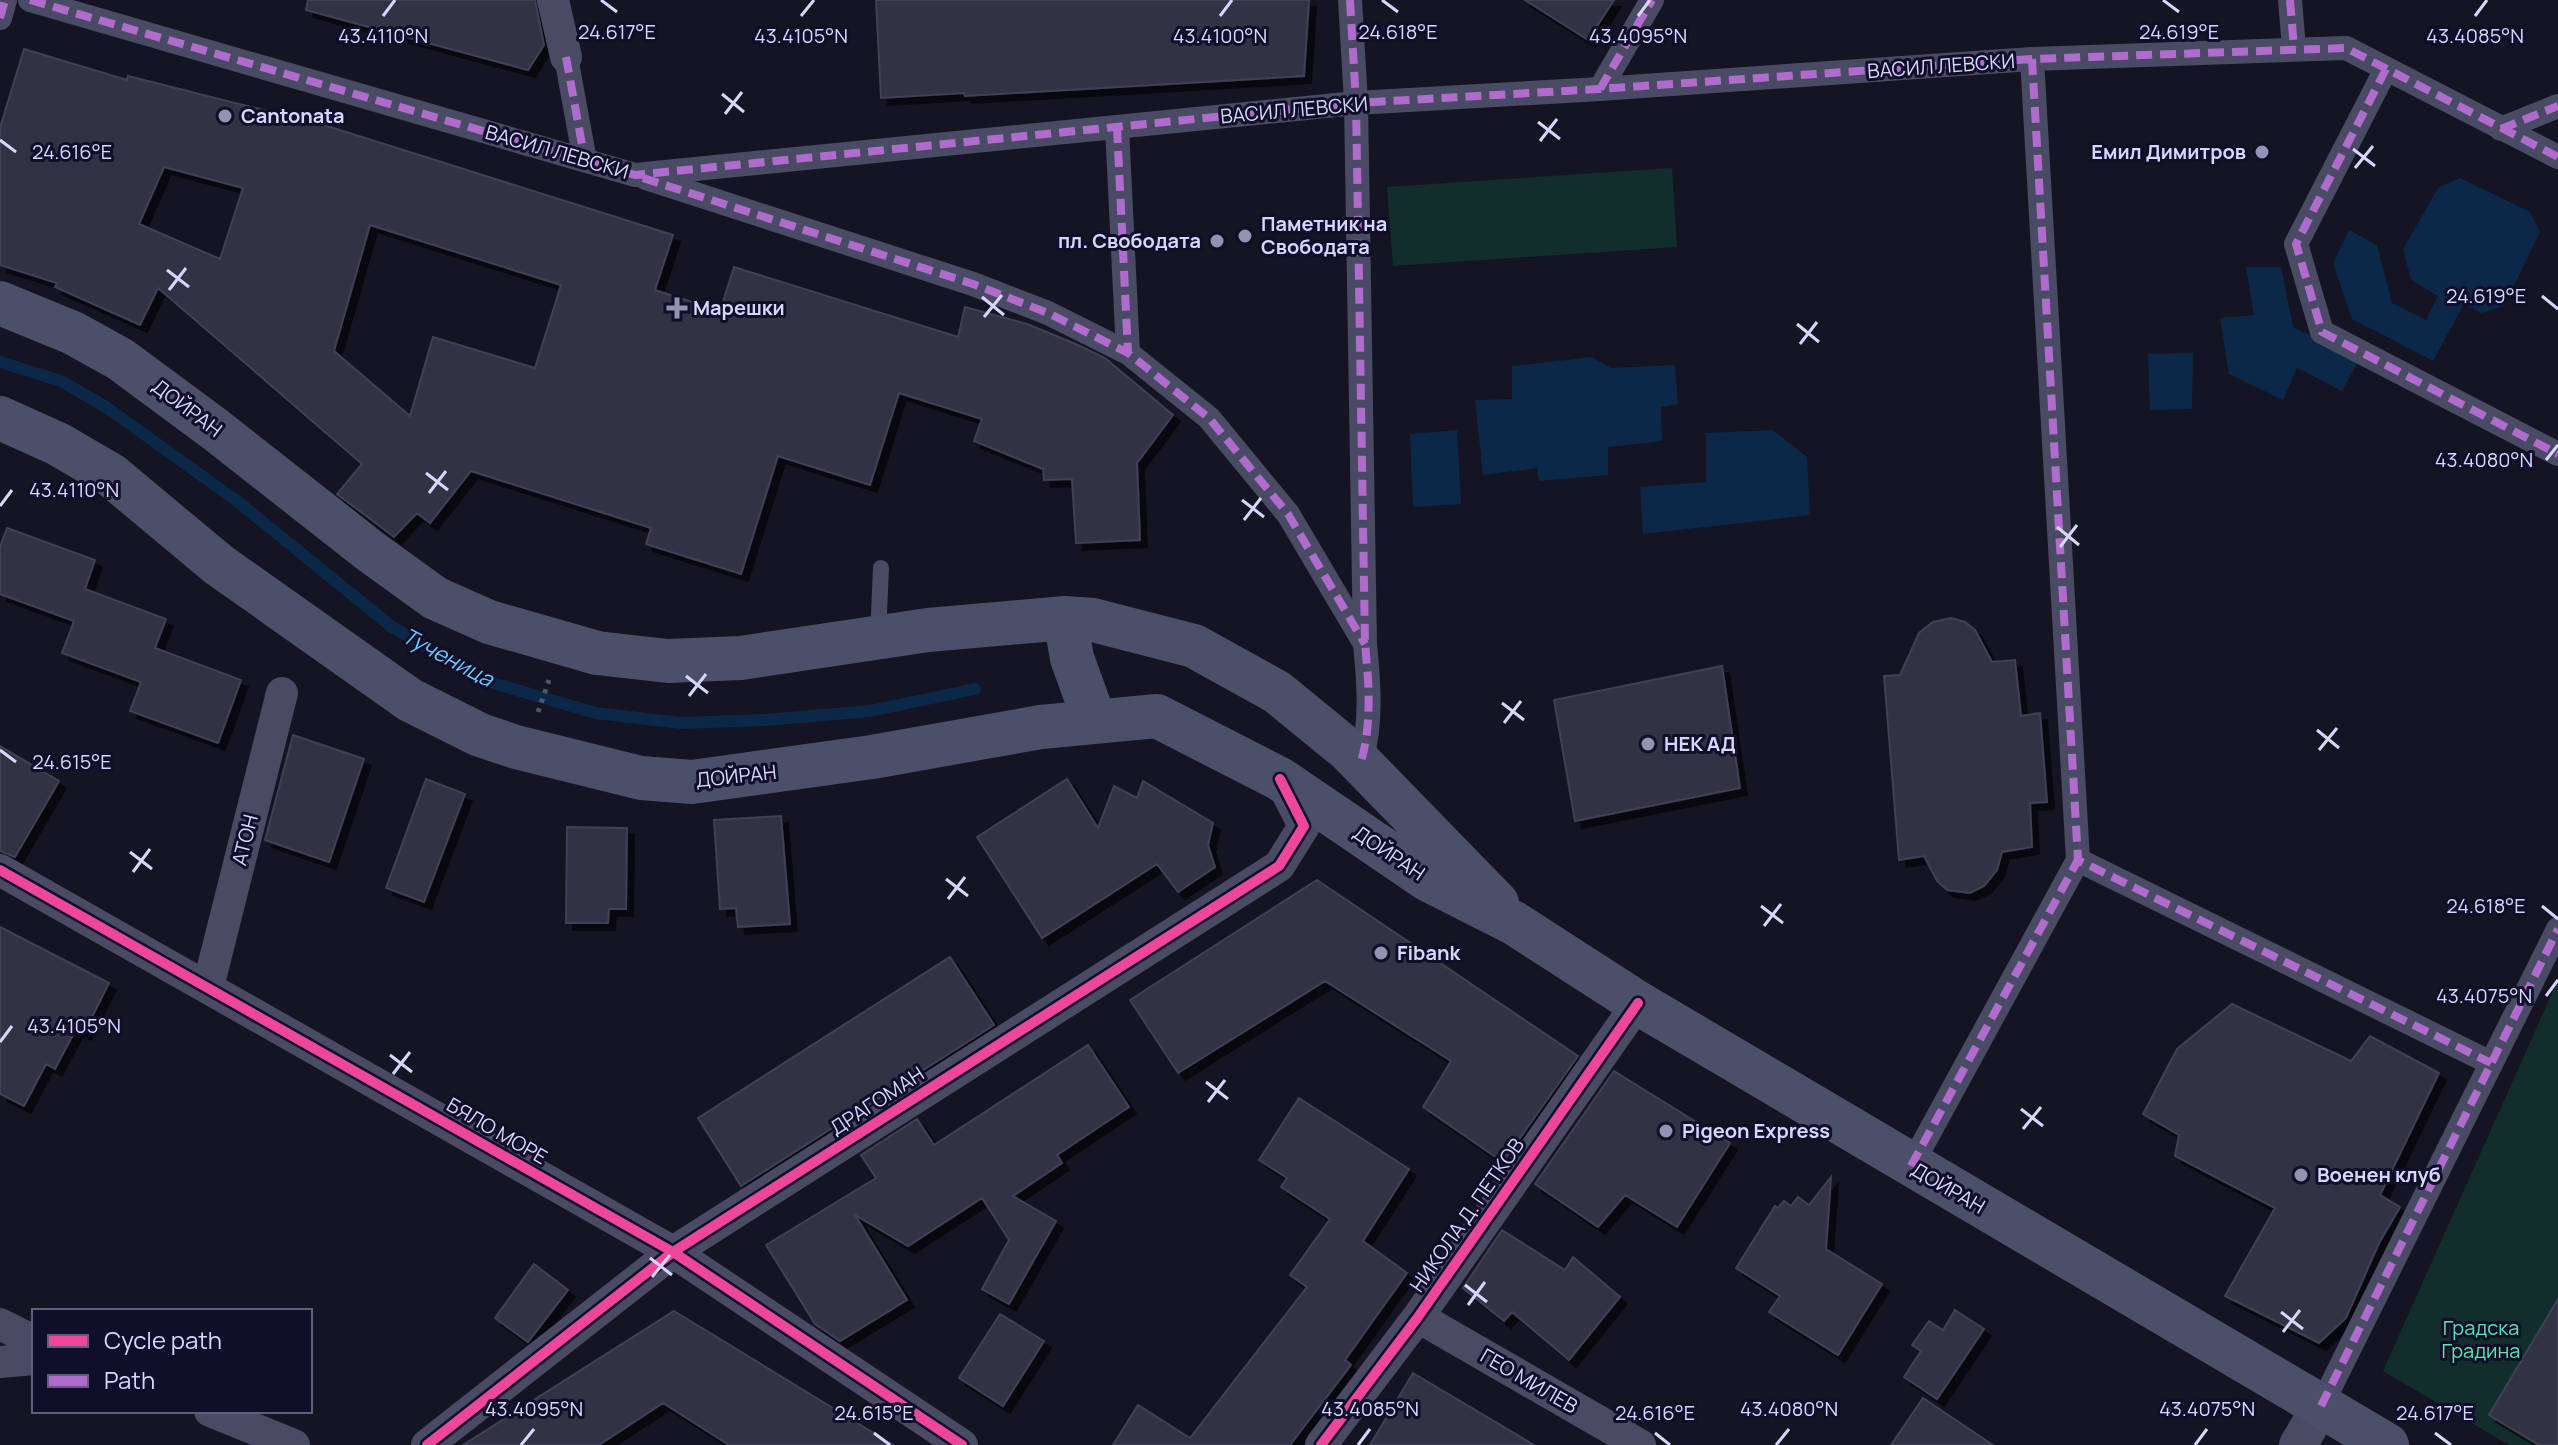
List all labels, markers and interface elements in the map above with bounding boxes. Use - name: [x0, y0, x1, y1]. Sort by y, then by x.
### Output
- text: 24.617°E: [578, 18, 656, 45]
- text: 24.618°E: [1358, 18, 1438, 45]
- text: 24.619°E: [2139, 18, 2219, 45]
- text: 43.4110°N: [338, 22, 428, 49]
- text: 43.4105°N: [754, 22, 848, 49]
- text: 43.4100°N: [1173, 22, 1267, 49]
- text: 43.4095°N: [1589, 22, 1687, 49]
- text: 43.4085°N: [2426, 22, 2524, 49]
- street label: ВАСИЛ ЛЕВСКИ: [1866, 47, 2016, 84]
- street label: ВАСИЛ ЛЕВСКИ: [1219, 90, 1369, 129]
- place label: Cantonata: [241, 102, 344, 129]
- marker: Cantonata: [216, 107, 234, 125]
- street label: ВАСИЛ ЛЕВСКИ: [482, 118, 632, 185]
- text: 24.616°E: [32, 138, 112, 165]
- place label: Емил Димитров: [2091, 138, 2246, 165]
- marker: Емил Димитров: [2253, 143, 2271, 161]
- place label: Паметник на Свободата: [1261, 210, 1387, 260]
- place label: пл. Свободата: [1058, 227, 1201, 254]
- marker: Паметник на Свободата: [1236, 227, 1254, 245]
- marker: пл. Свободата: [1208, 232, 1226, 250]
- text: 24.619°E: [2446, 282, 2526, 309]
- place label: Марешки: [693, 294, 785, 321]
- marker: Марешки: [668, 299, 686, 317]
- street label: ДОЙРАН: [147, 372, 228, 443]
- text: 43.4080°N: [2435, 446, 2533, 473]
- text: 43.4110°N: [29, 476, 119, 503]
- water label: Тученица: [397, 620, 500, 694]
- place label: НЕК АД: [1664, 730, 1736, 757]
- marker: НЕК АД: [1639, 735, 1657, 753]
- text: 24.615°E: [32, 748, 112, 775]
- street label: ДОЙРАН: [694, 758, 778, 793]
- street label: АТОН: [225, 812, 264, 868]
- street label: ДОЙРАН: [1348, 819, 1430, 886]
- text: 24.618°E: [2446, 892, 2526, 919]
- place label: Fibank: [1397, 939, 1461, 966]
- marker: Fibank: [1372, 944, 1390, 962]
- text: 43.4075°N: [2436, 982, 2532, 1009]
- text: 43.4105°N: [27, 1012, 121, 1039]
- street label: ДРАГОМАН: [824, 1060, 929, 1141]
- street label: БЯЛО МОРЕ: [442, 1091, 552, 1170]
- place label: Pigeon Express: [1682, 1117, 1830, 1144]
- marker: Pigeon Express: [1657, 1122, 1675, 1140]
- street label: НИКОЛА Д. ПЕТКОВ: [1403, 1132, 1530, 1297]
- street label: ДОЙРАН: [1906, 1156, 1990, 1219]
- place label: Военен клуб: [2317, 1161, 2441, 1188]
- marker: Военен клуб: [2292, 1166, 2310, 1184]
- legend: [32, 1309, 312, 1413]
- park label: Градска Градина: [2442, 1314, 2520, 1364]
- text: Cycle path: [104, 1323, 222, 1356]
- street label: ГЕО МИЛЕВ: [1476, 1342, 1583, 1419]
- text: Path: [104, 1363, 155, 1396]
- text: 43.4095°N: [485, 1395, 583, 1422]
- text: 43.4085°N: [1321, 1395, 1419, 1422]
- text: 43.4080°N: [1740, 1395, 1838, 1422]
- text: 43.4075°N: [2159, 1395, 2255, 1422]
- text: 24.615°E: [834, 1399, 914, 1426]
- text: 24.616°E: [1615, 1399, 1695, 1426]
- text: 24.617°E: [2396, 1399, 2474, 1426]

